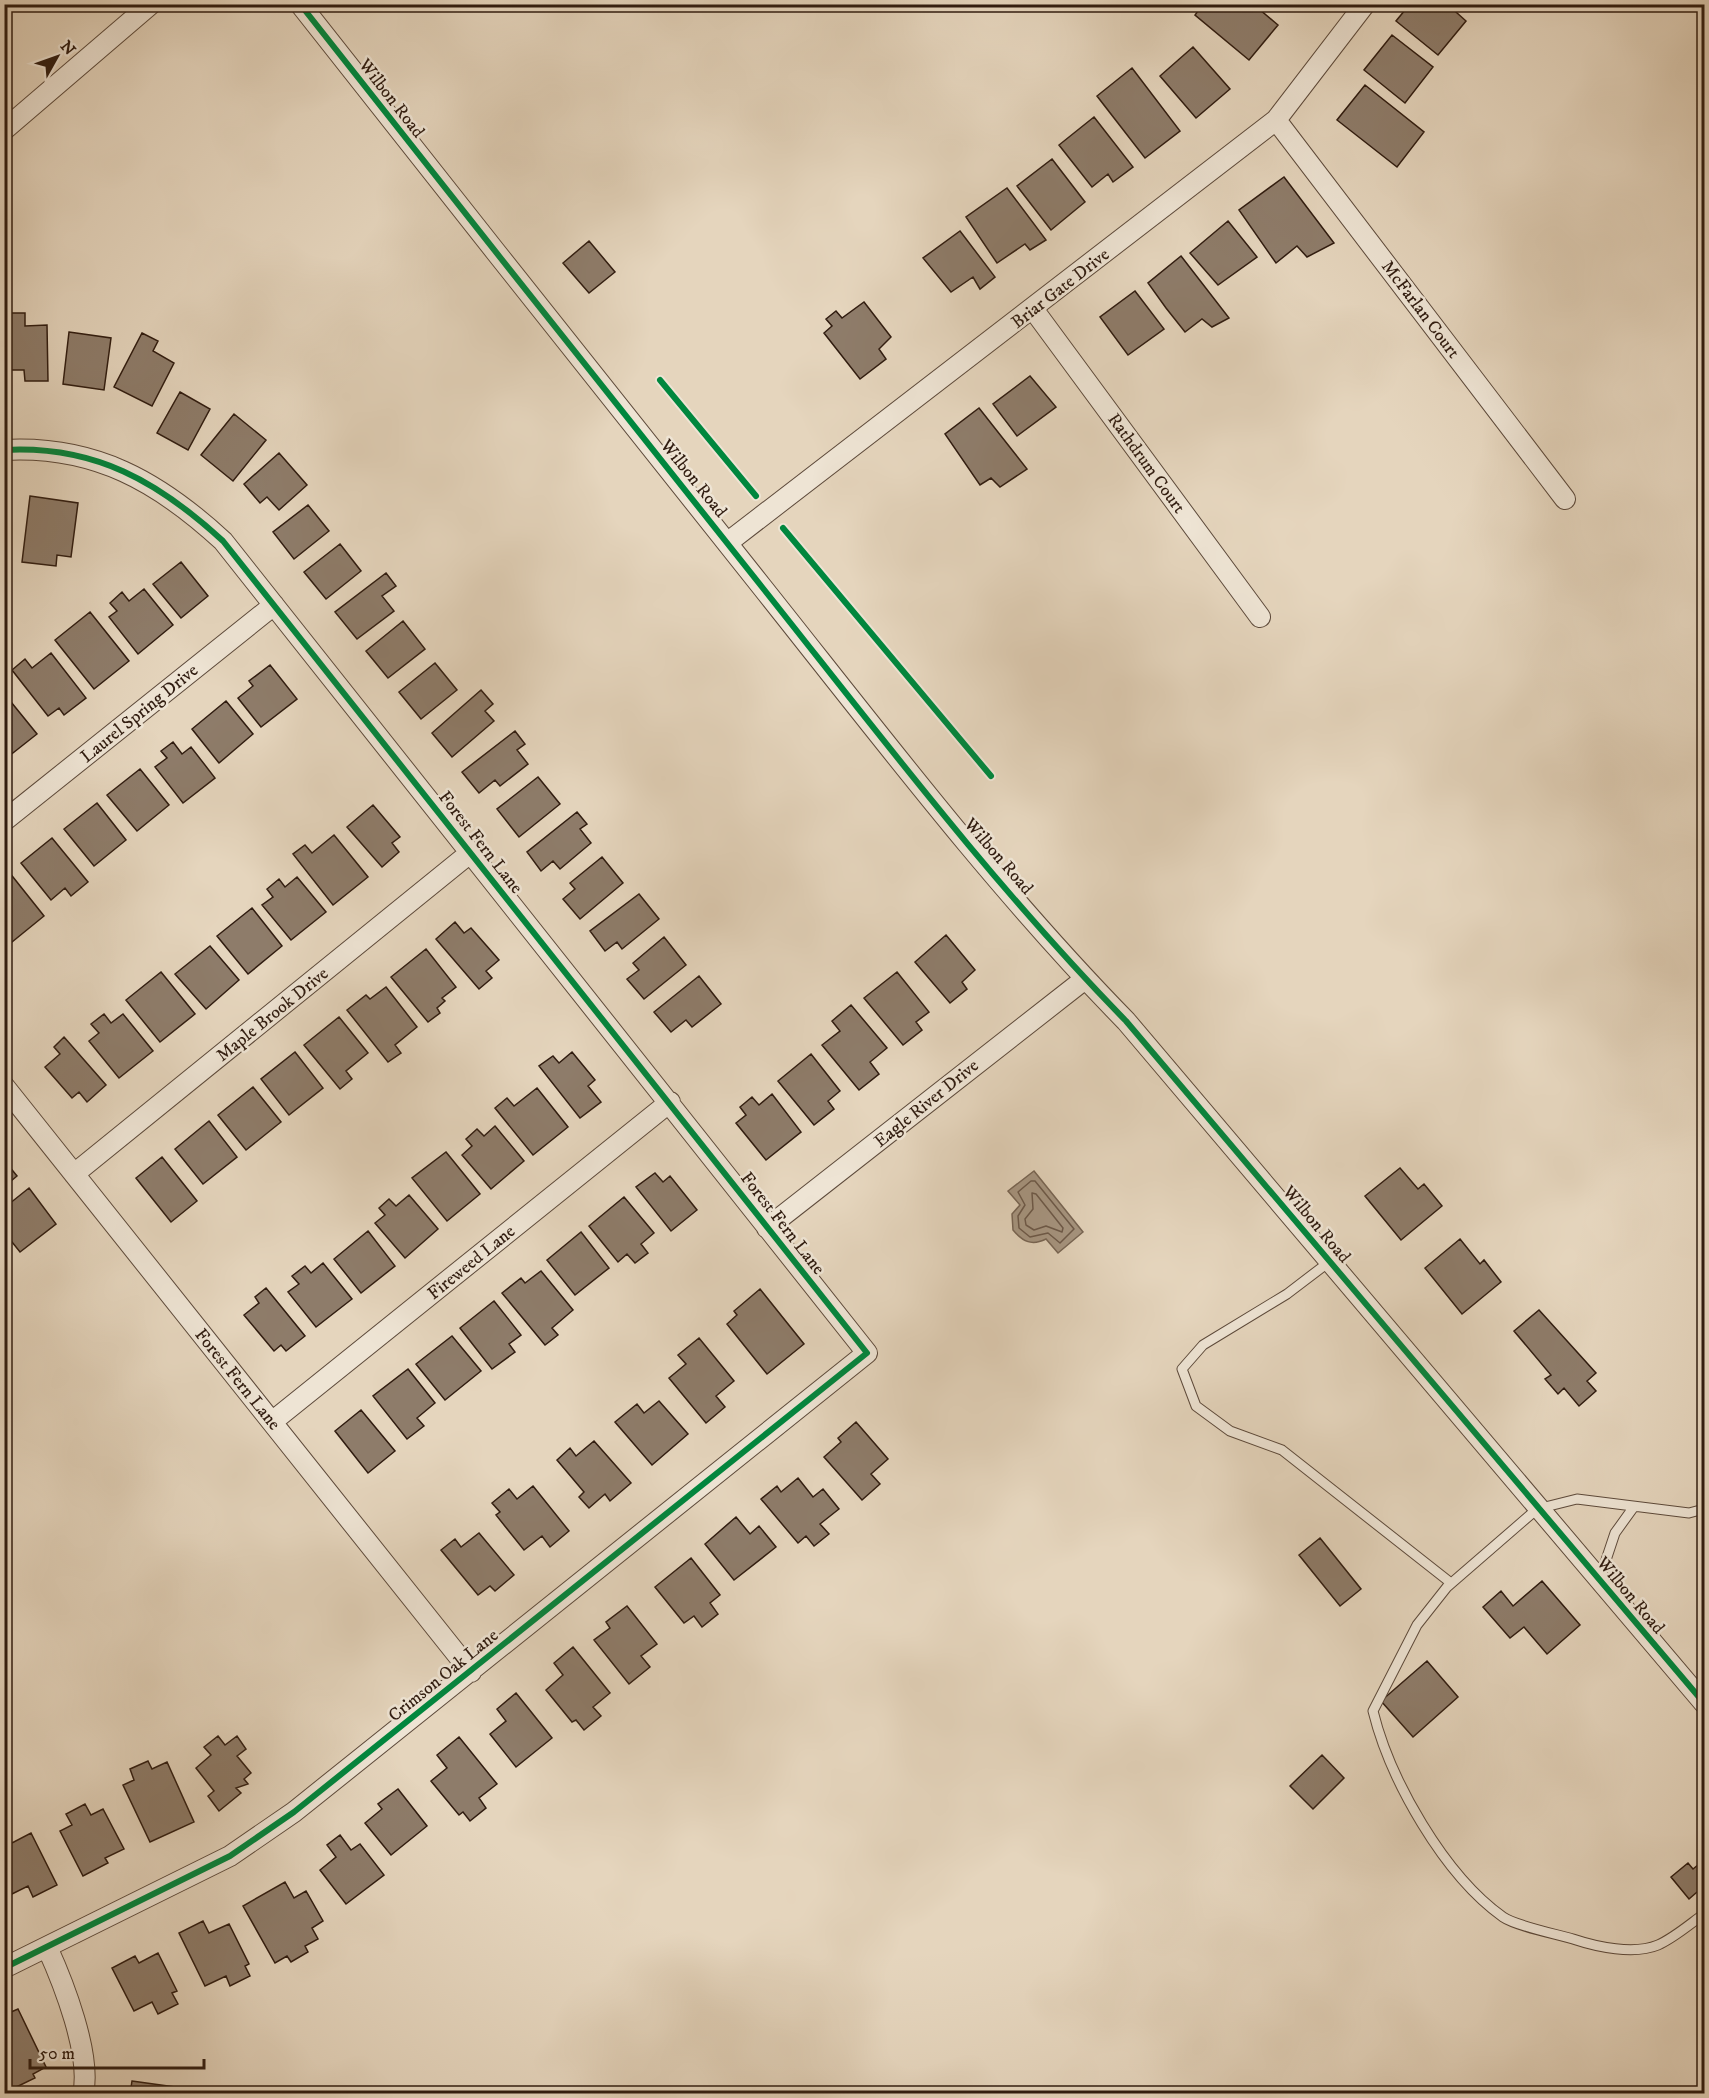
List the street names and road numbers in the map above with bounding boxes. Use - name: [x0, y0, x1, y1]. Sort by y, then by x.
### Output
- street label: Wilbon Road: [353, 54, 429, 143]
- street label: Briar Gate Drive: [1007, 244, 1114, 334]
- street label: McFarlan Court: [1376, 256, 1464, 363]
- street label: Rathdrum Court: [1102, 409, 1190, 518]
- street label: Wilbon Road: [654, 434, 731, 522]
- street label: Laurel Spring Drive: [77, 660, 203, 768]
- street label: Forest Fern Lane: [433, 787, 527, 898]
- street label: Wilbon Road: [958, 813, 1037, 899]
- street label: Maple Brook Drive: [212, 963, 333, 1067]
- street label: Eagle River Drive: [870, 1055, 983, 1153]
- street label: Forest Fern Lane: [735, 1168, 829, 1279]
- street label: Wilbon Road: [1277, 1181, 1355, 1268]
- street label: Fireweed Lane: [423, 1221, 520, 1305]
- street label: Forest Fern Lane: [190, 1324, 285, 1435]
- street label: Wilbon Road: [1591, 1552, 1669, 1639]
- street label: Crimson Oak Lane: [384, 1625, 503, 1727]

